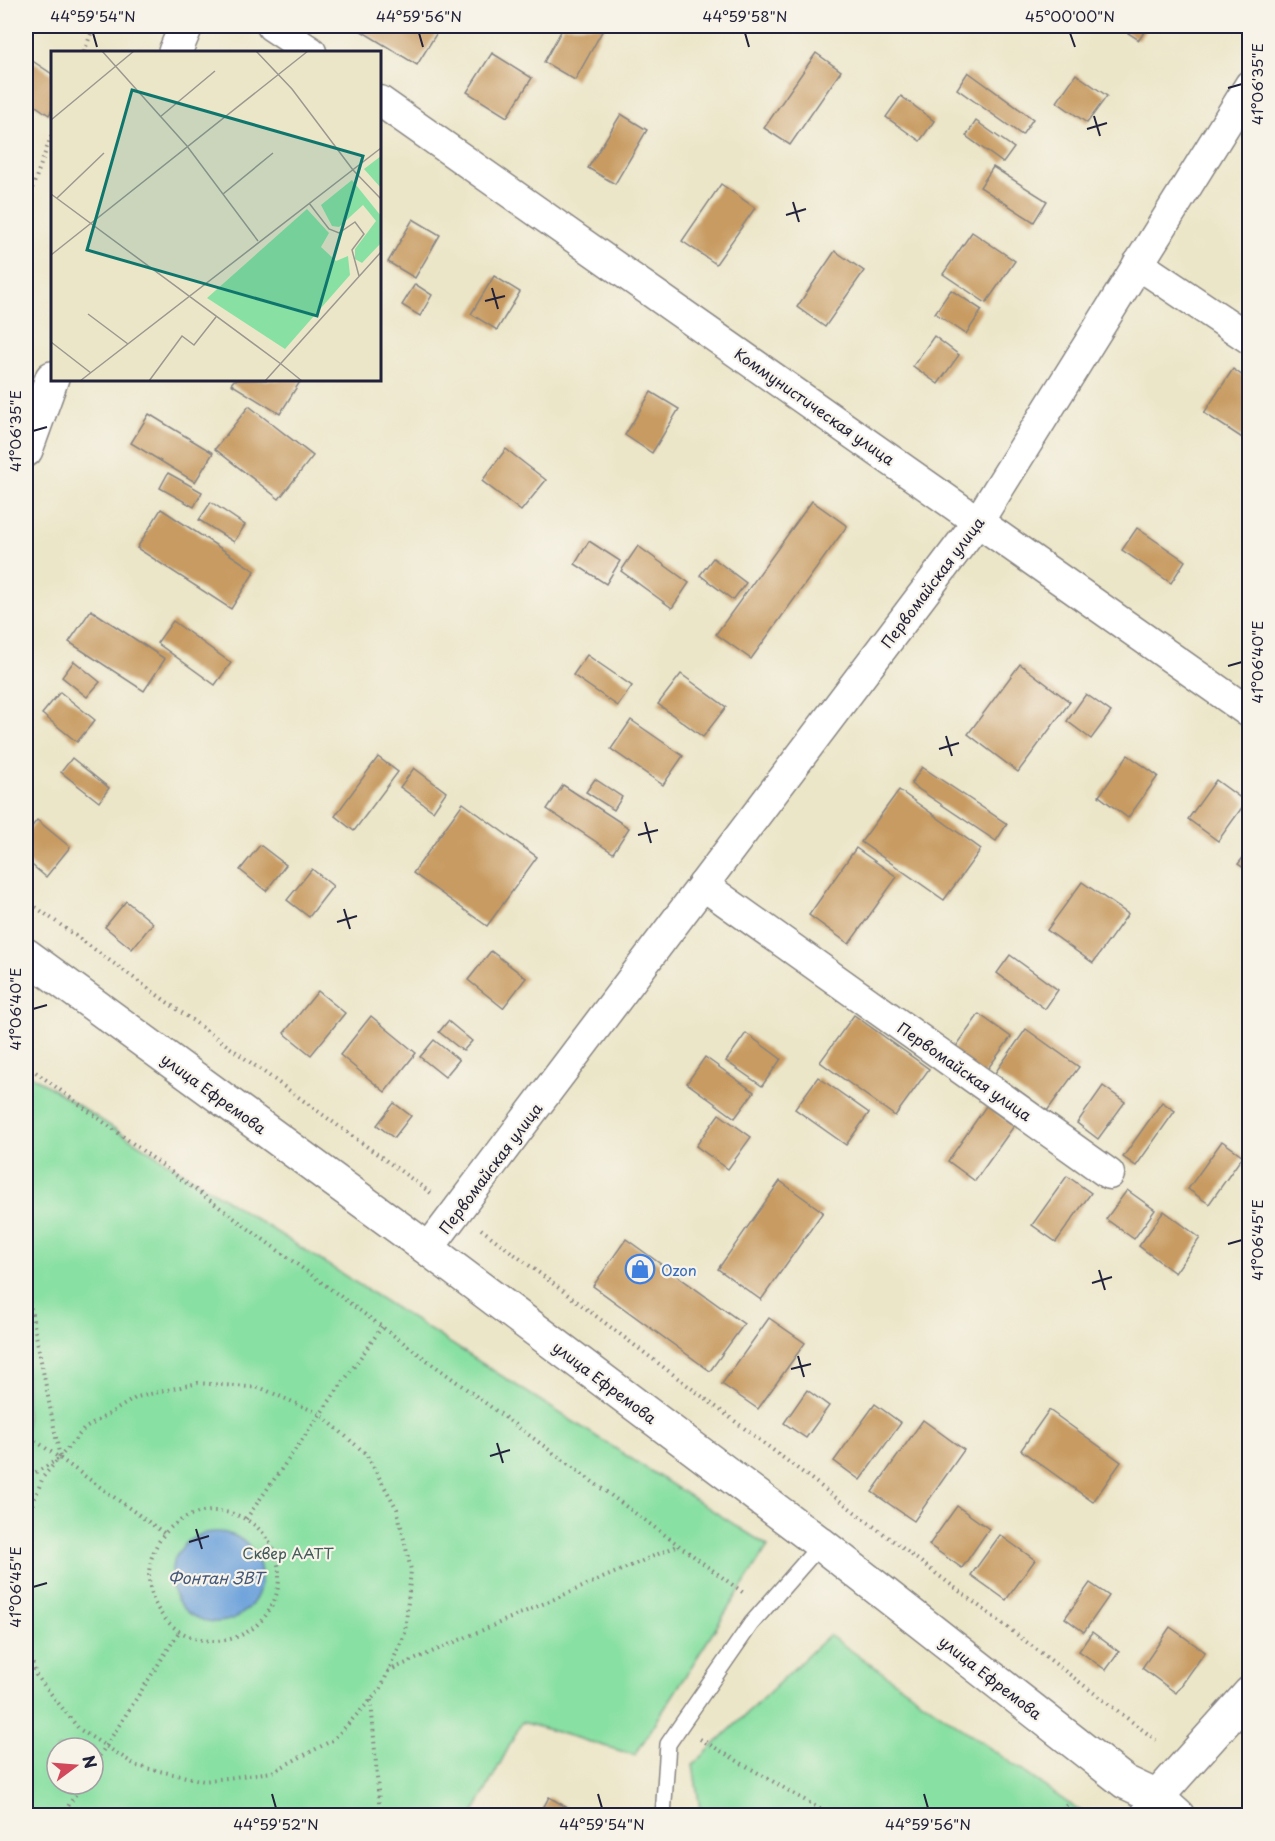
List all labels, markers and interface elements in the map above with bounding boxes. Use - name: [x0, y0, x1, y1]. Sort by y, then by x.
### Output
- text: 44°59'54"N: [50, 4, 136, 27]
- text: 44°59'56"N: [376, 4, 462, 27]
- text: 44°59'58"N: [702, 4, 788, 27]
- text: 45°00'00"N: [1025, 4, 1115, 27]
- text: 41°06'35"E: [1245, 43, 1268, 125]
- inset map: [51, 51, 381, 381]
- street label: Коммунистическая улица: [730, 342, 900, 470]
- text: 41°06'35"E: [3, 390, 26, 472]
- street label: Первомайская улица: [875, 511, 989, 652]
- text: 41°06'40"E: [1245, 620, 1268, 704]
- text: 41°06'40"E: [3, 967, 26, 1051]
- street label: Первомайская улица: [893, 1016, 1037, 1126]
- street label: улица Ефремова: [157, 1047, 272, 1139]
- street label: Первомайская улица: [433, 1097, 547, 1238]
- text: 41°06'45"E: [1245, 1199, 1268, 1281]
- shop icon: Ozon: [624, 1253, 656, 1285]
- place label: Ozon: [661, 1258, 697, 1281]
- street label: улица Ефремова: [548, 1335, 662, 1429]
- park label: Сквер ААТТ: [242, 1541, 334, 1564]
- text: 41°06'45"E: [3, 1546, 26, 1628]
- water label: Фонтан ЗВТ: [168, 1565, 267, 1589]
- street label: улица Ефремова: [935, 1629, 1048, 1725]
- north arrow: [45, 1736, 105, 1796]
- text: N: [77, 1752, 104, 1771]
- text: 44°59'52"N: [233, 1812, 319, 1835]
- text: 44°59'54"N: [559, 1812, 645, 1835]
- text: 44°59'56"N: [885, 1812, 971, 1835]

